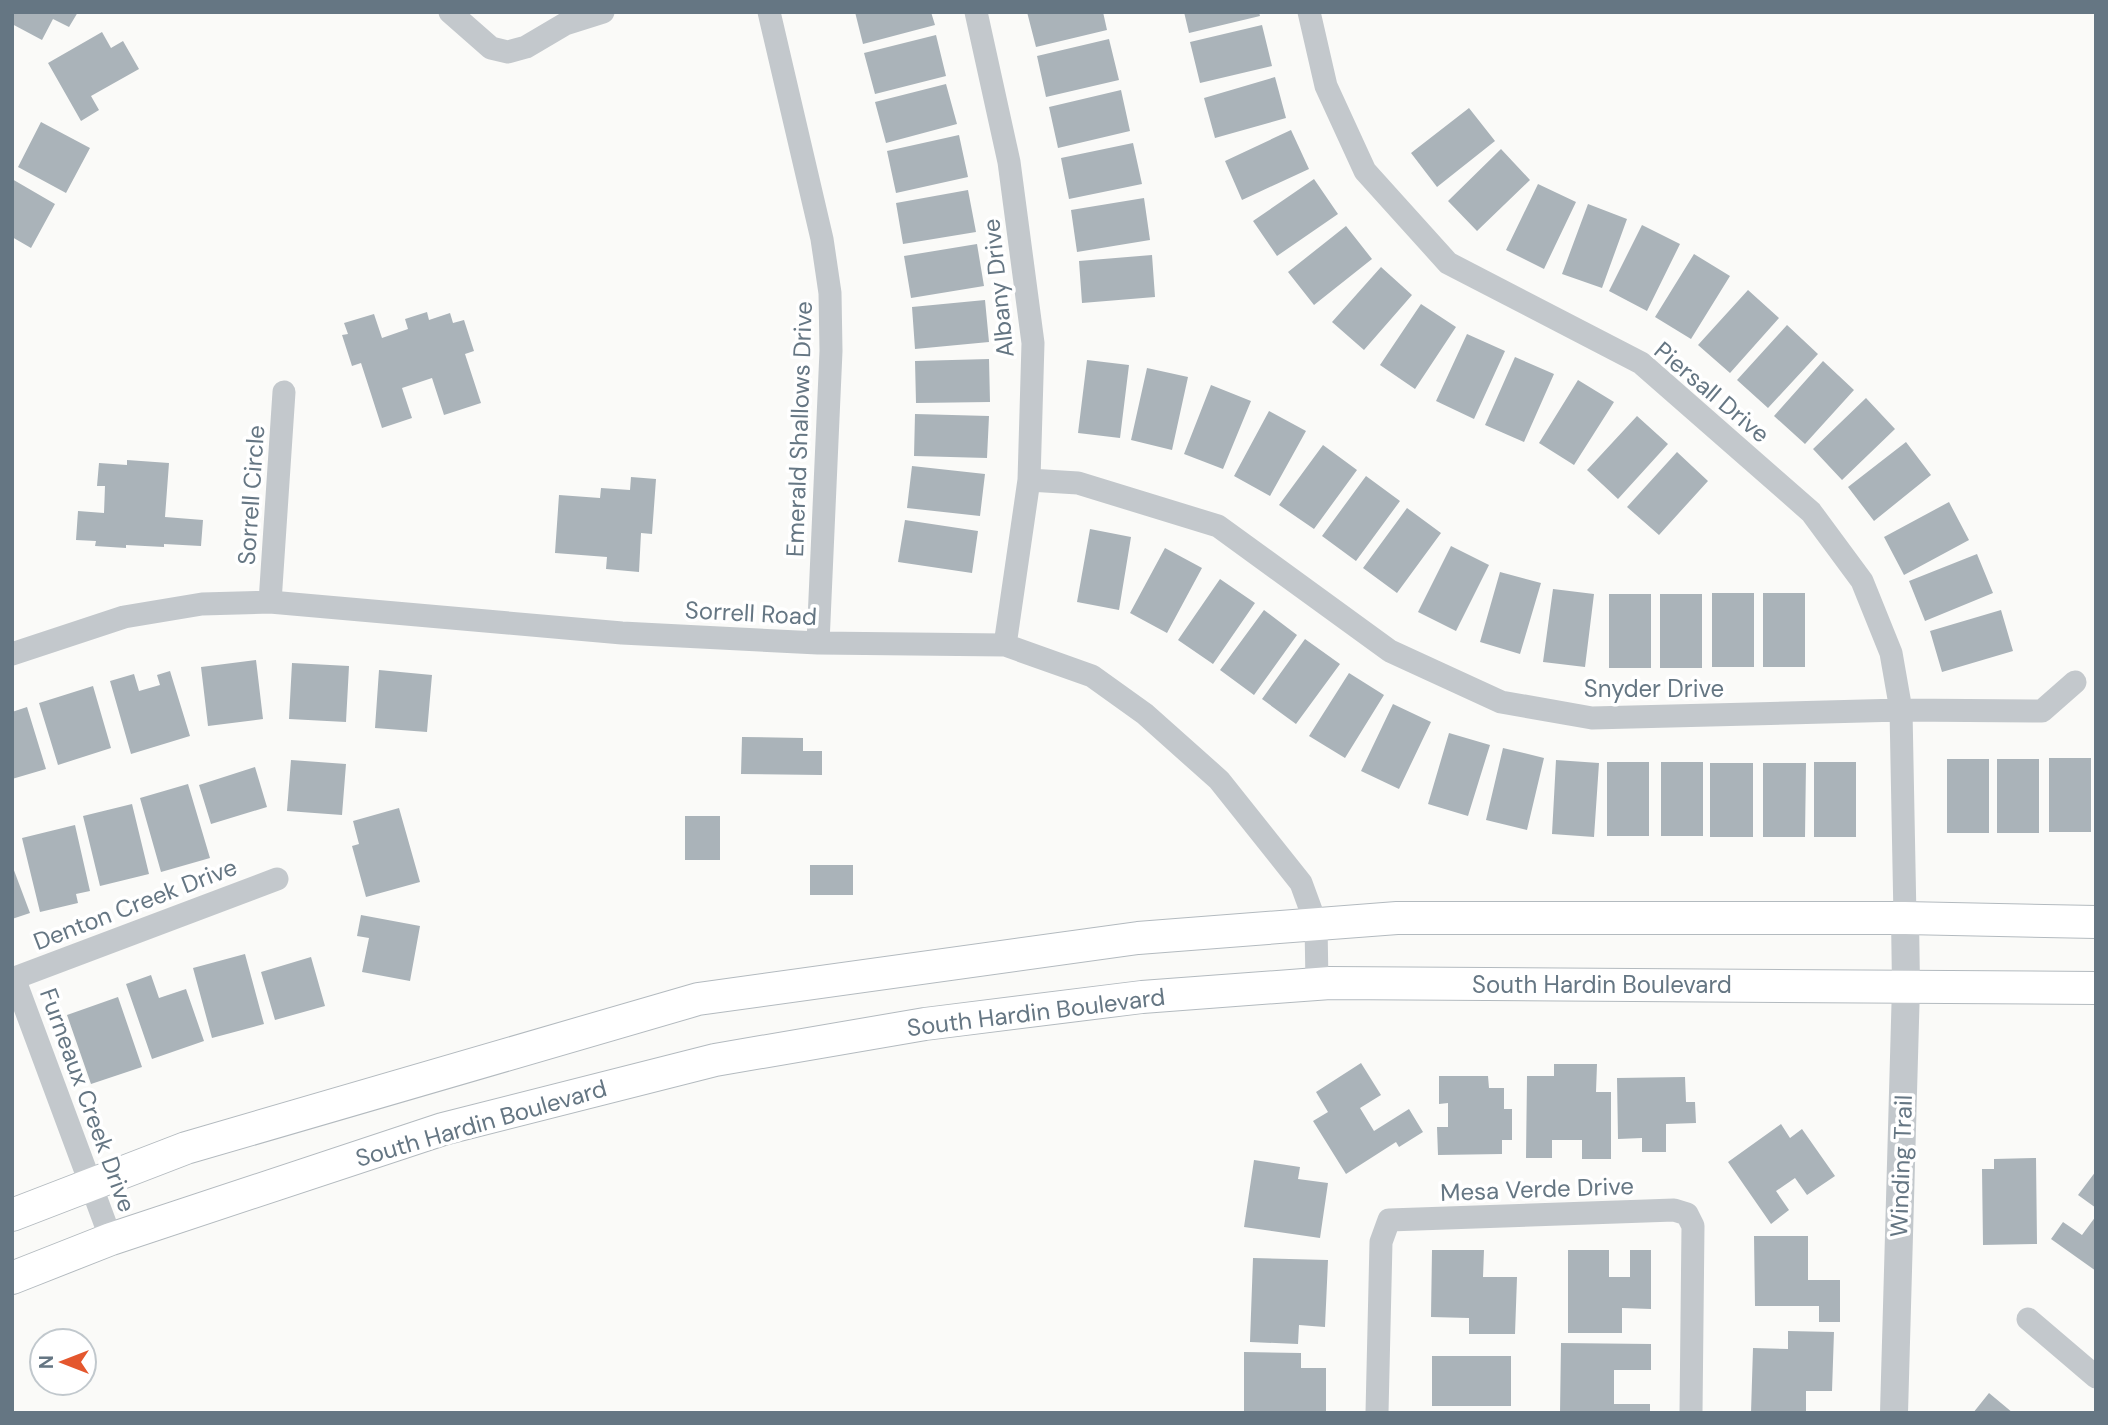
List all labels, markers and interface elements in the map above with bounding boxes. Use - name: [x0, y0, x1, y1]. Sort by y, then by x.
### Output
- street label: Albany Drive: [975, 217, 1021, 359]
- street label: Emerald Shallows Drive: [779, 300, 819, 558]
- street label: Piersall Drive: [1648, 335, 1776, 449]
- street label: Sorrell Circle: [231, 424, 271, 566]
- street label: Sorrell Road: [684, 594, 818, 632]
- street label: Snyder Drive: [1584, 673, 1724, 704]
- street label: Denton Creek Drive: [29, 851, 241, 957]
- street label: South Hardin Boulevard: [1472, 969, 1732, 1000]
- street label: South Hardin Boulevard: [905, 981, 1167, 1043]
- street label: Furneaux Creek Drive: [33, 984, 143, 1216]
- street label: South Hardin Boulevard: [352, 1072, 610, 1174]
- street label: Winding Trail: [1883, 1094, 1919, 1238]
- street label: Mesa Verde Drive: [1440, 1170, 1634, 1208]
- north arrow: [28, 1327, 98, 1397]
- text: N: [34, 1355, 59, 1369]

